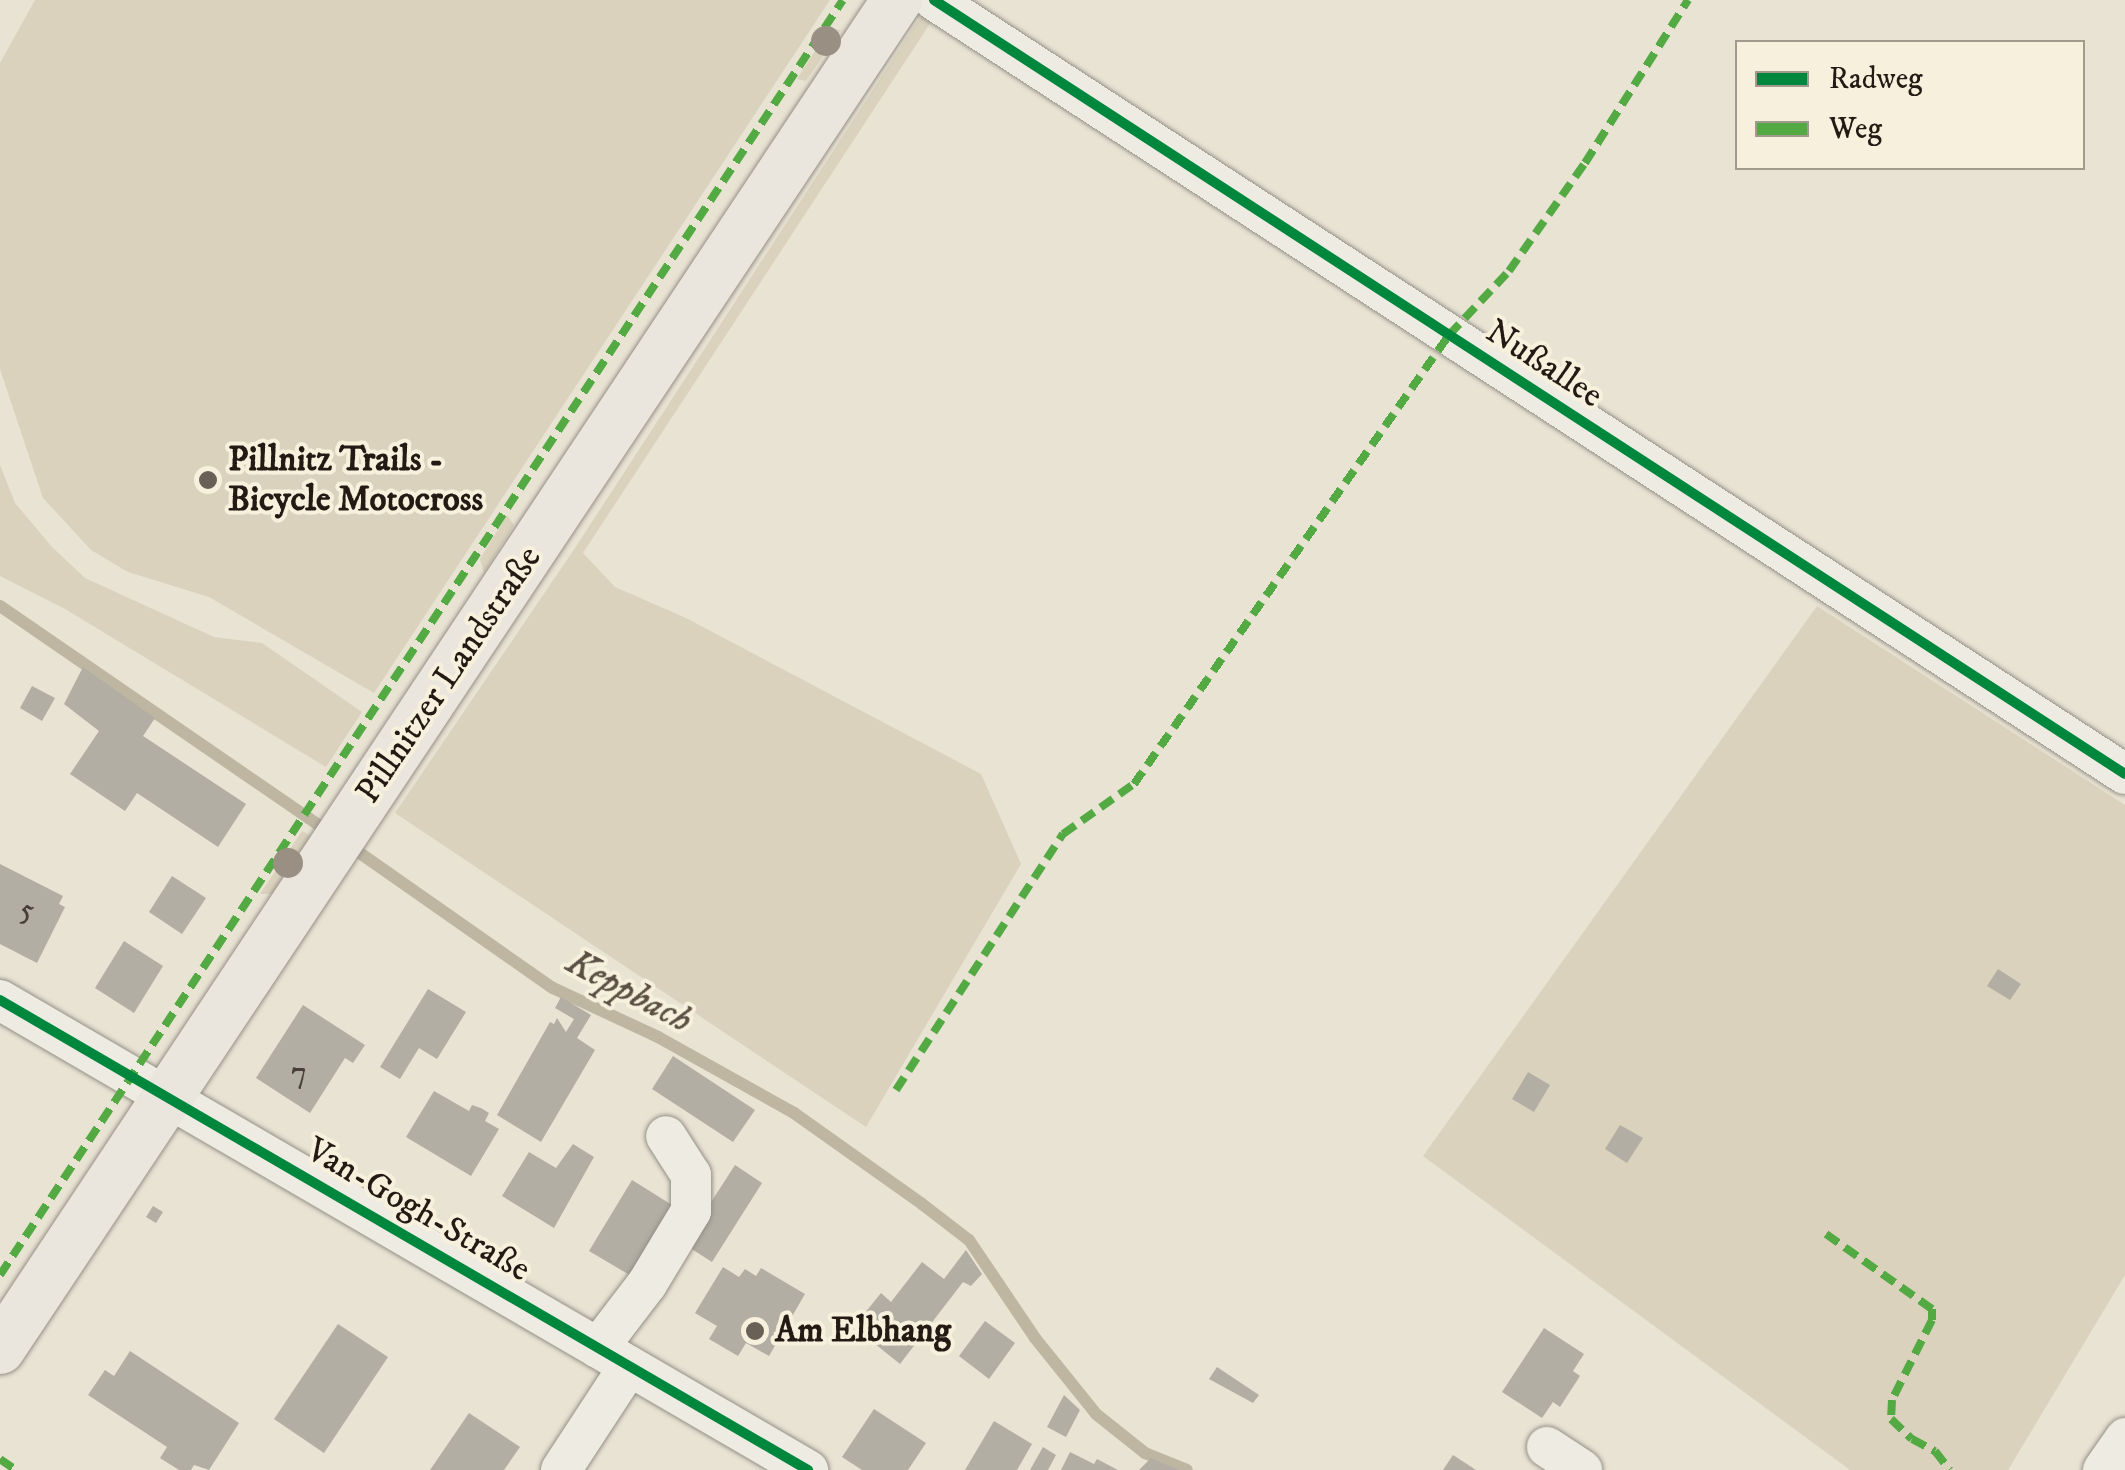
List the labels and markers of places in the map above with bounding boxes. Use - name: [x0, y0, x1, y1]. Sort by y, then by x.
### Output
- place label: Pillnitz Trails - Bicycle Motocross: [228, 439, 483, 521]
- marker: Pillnitz Trails - Bicycle Motocross: [197, 469, 219, 491]
- place label: Am Elbhang: [775, 1310, 951, 1352]
- marker: Am Elbhang: [744, 1320, 766, 1342]

